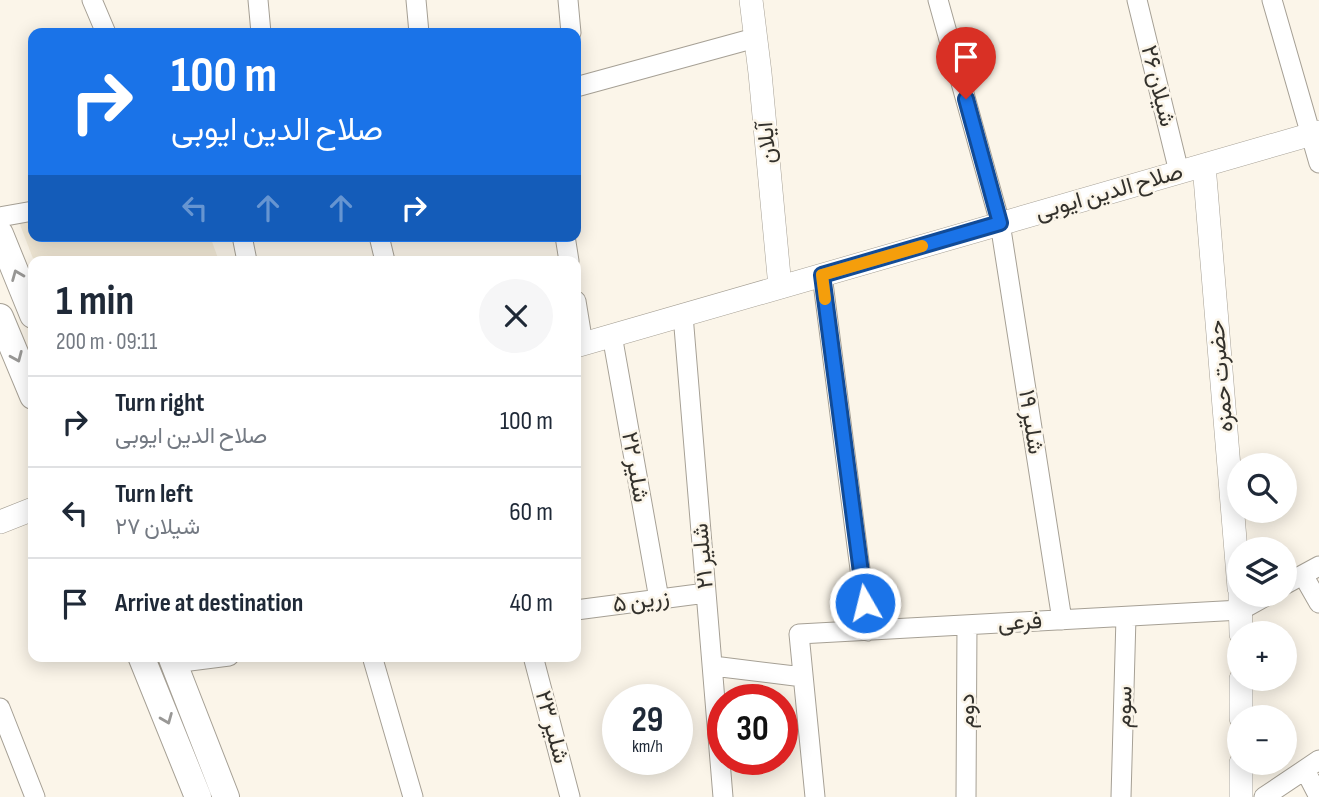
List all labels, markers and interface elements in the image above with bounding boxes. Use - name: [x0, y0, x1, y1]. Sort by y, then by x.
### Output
- pin: [936, 27, 996, 99]
- icon: arrive: [947, 38, 985, 76]
- street label: شیلان ۲۶: [1134, 42, 1182, 130]
- text: 100 m: [171, 47, 277, 106]
- icon: right: [56, 56, 147, 147]
- text: صلاح الدین ایوبی: [171, 111, 383, 150]
- street label: آیلان: [751, 119, 783, 165]
- street label: صلاح الدین ایوبی: [1032, 158, 1186, 227]
- icon: left: [176, 189, 214, 227]
- icon: ahead: [249, 189, 287, 227]
- icon: ahead: [322, 189, 360, 227]
- icon: right: [395, 189, 433, 227]
- one-way arrow: [11, 269, 25, 281]
- text: 1 min: [56, 276, 134, 327]
- button: close: [479, 279, 553, 353]
- street label: حضرت حمزه: [1202, 319, 1240, 433]
- text: 200 m · 09:11: [56, 328, 157, 356]
- one-way arrow: [8, 350, 22, 362]
- text: Turn right: [115, 388, 204, 419]
- street label: شلیر ۱۹: [1012, 388, 1050, 456]
- icon: right: [56, 403, 94, 441]
- text: 100 m: [500, 406, 553, 437]
- text: صلاح الدین ایوبی: [115, 422, 267, 450]
- street label: شلیر ۲۲: [615, 430, 655, 504]
- map controls: [1227, 453, 1297, 775]
- button: search: [1227, 453, 1297, 523]
- text: Turn left: [115, 479, 193, 510]
- icon: left: [56, 494, 94, 532]
- text: 60 m: [509, 497, 553, 528]
- text: شیلان ۲۷: [115, 513, 200, 541]
- street label: شلیر ۲۱: [686, 522, 720, 590]
- button: layers: [1227, 537, 1297, 607]
- position arrow: [828, 566, 902, 640]
- street label: زرین ۵: [611, 583, 671, 619]
- icon: arrive: [56, 585, 94, 623]
- text: Arrive at destination: [115, 588, 303, 619]
- text: 40 m: [510, 588, 553, 619]
- street label: فرعی: [997, 607, 1043, 637]
- button: +: [1227, 621, 1297, 691]
- speed limit sign: 30: [707, 684, 798, 775]
- street label: سوم: [1109, 686, 1139, 728]
- street label: شلیر ۲۳: [529, 687, 575, 767]
- street label: دوم: [953, 694, 981, 728]
- text: 29: [632, 699, 663, 742]
- button: −: [1227, 705, 1297, 775]
- one-way arrow: [158, 713, 172, 725]
- text: km/h: [632, 736, 663, 757]

